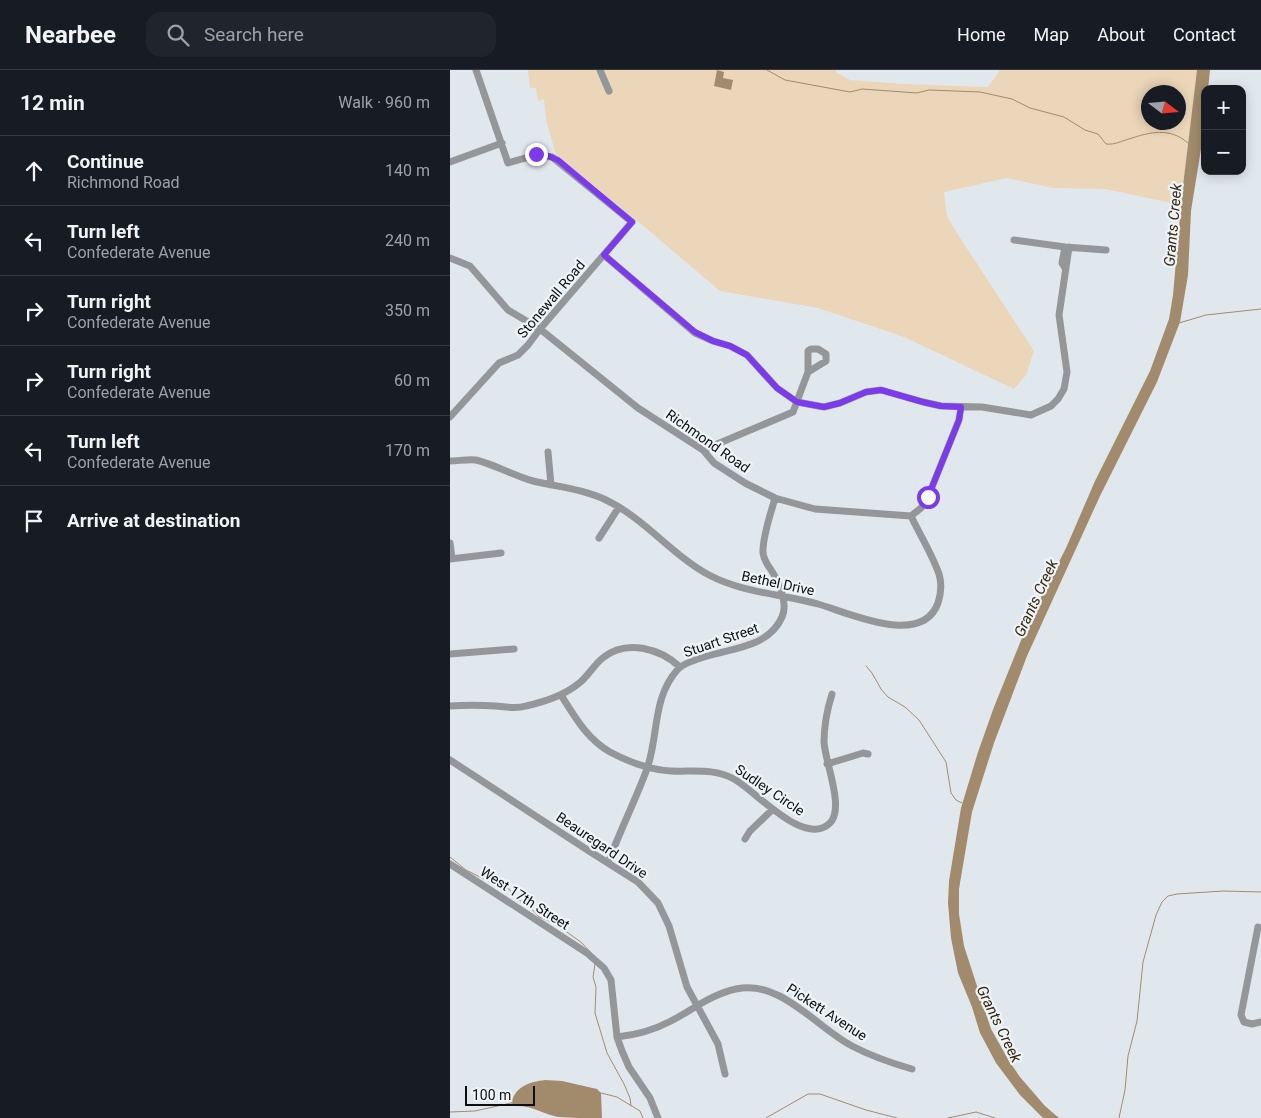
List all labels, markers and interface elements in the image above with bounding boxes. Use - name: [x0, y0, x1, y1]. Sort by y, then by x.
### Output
- search box: [146, 12, 496, 57]
- text: Nearbee: [25, 21, 116, 49]
- icon: search: [164, 21, 192, 49]
- text: Search here: [204, 23, 304, 46]
- text: Home: [957, 24, 1006, 45]
- text: Map: [1034, 24, 1069, 45]
- text: About: [1097, 24, 1145, 45]
- text: Contact: [1173, 24, 1236, 45]
- north arrow: [1141, 85, 1186, 130]
- map controls: [1201, 85, 1246, 175]
- button: +: [1201, 85, 1246, 130]
- text: 12 min: [20, 91, 85, 115]
- text: Walk · 960 m: [338, 93, 430, 112]
- button: −: [1201, 130, 1246, 175]
- route end: [525, 143, 548, 166]
- text: Continue: [67, 150, 144, 173]
- icon: ahead: [20, 157, 48, 185]
- text: 140 m: [385, 161, 430, 180]
- text: Richmond Road: [67, 173, 180, 192]
- water label: Grants Creek: [1160, 182, 1186, 267]
- text: Turn left: [67, 220, 140, 243]
- icon: left: [20, 227, 48, 255]
- text: 240 m: [385, 231, 430, 250]
- text: Confederate Avenue: [67, 243, 211, 262]
- street label: Stonewall Road: [514, 257, 588, 341]
- text: Turn right: [67, 290, 151, 313]
- icon: right: [20, 297, 48, 325]
- text: 350 m: [385, 301, 430, 320]
- text: Confederate Avenue: [67, 313, 211, 332]
- text: Turn right: [67, 360, 151, 383]
- icon: right: [20, 367, 48, 395]
- text: 60 m: [394, 371, 430, 390]
- text: Confederate Avenue: [67, 383, 211, 402]
- street label: Richmond Road: [663, 406, 753, 476]
- text: Turn left: [67, 430, 140, 453]
- icon: left: [20, 437, 48, 465]
- text: 170 m: [385, 441, 430, 460]
- text: Confederate Avenue: [67, 453, 211, 472]
- route start: [917, 486, 940, 509]
- icon: arrive: [20, 507, 48, 535]
- text: Arrive at destination: [67, 509, 240, 532]
- water label: Grants Creek: [1010, 556, 1062, 640]
- street label: Bethel Drive: [740, 567, 816, 599]
- street label: Stuart Street: [681, 620, 761, 660]
- street label: Sudley Circle: [732, 761, 808, 819]
- street label: Beauregard Drive: [553, 809, 651, 881]
- street label: West 17th Street: [477, 863, 573, 933]
- street label: Pickett Avenue: [784, 980, 870, 1044]
- water label: Grants Creek: [973, 983, 1026, 1066]
- scale bar: [465, 1083, 535, 1106]
- text: 100 m: [472, 1087, 511, 1103]

